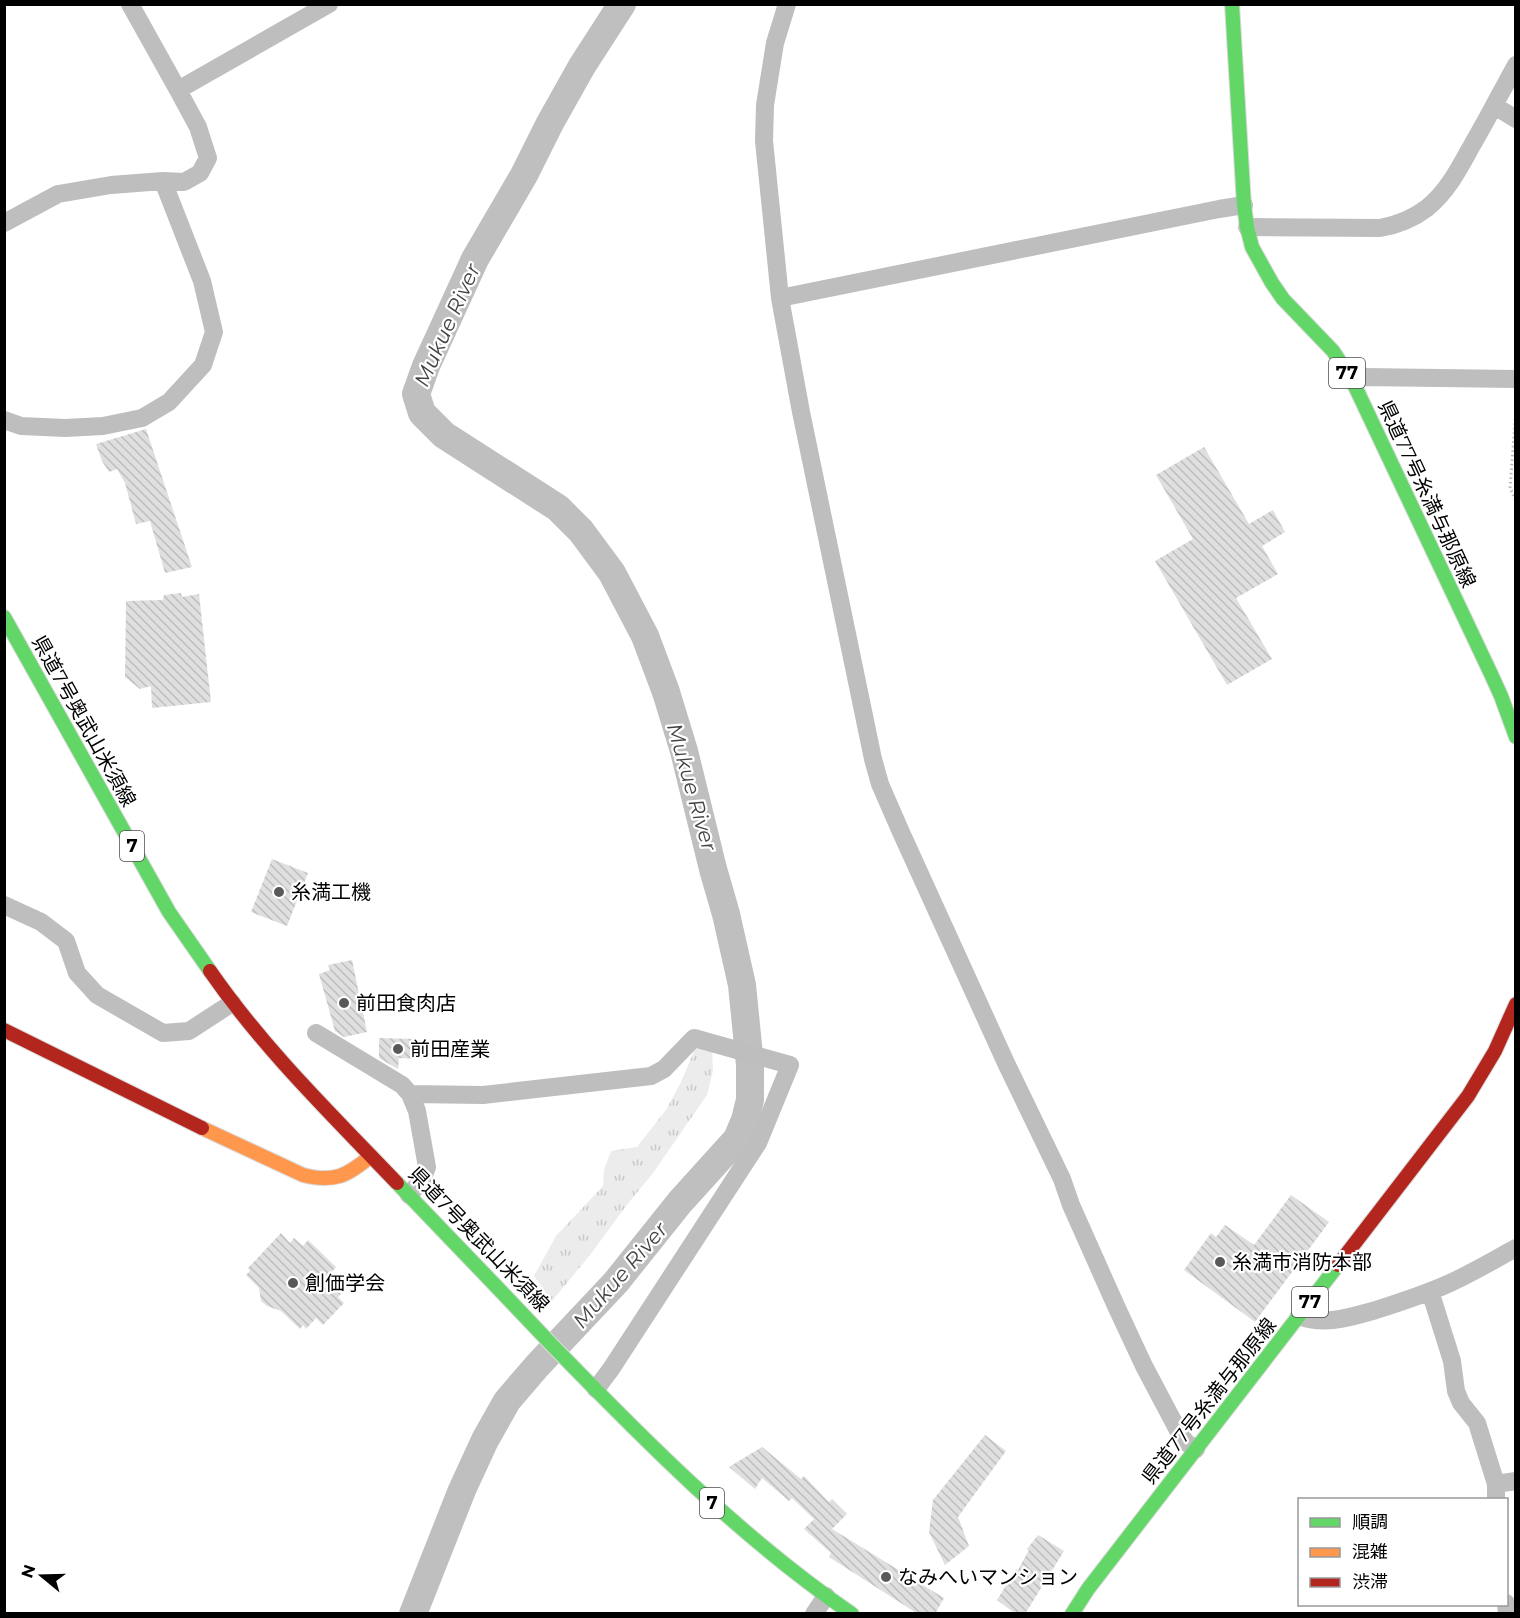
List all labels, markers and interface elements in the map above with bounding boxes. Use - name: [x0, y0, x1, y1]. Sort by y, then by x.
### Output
- water label: Mukue River: [409, 259, 485, 390]
- road number: 77: [1329, 358, 1365, 388]
- street label: 県道77号糸満与那原線: [1373, 397, 1481, 591]
- street label: 県道7号奥武山米須線: [27, 631, 141, 811]
- water label: Mukue River: [662, 720, 722, 854]
- road number: 7: [120, 831, 144, 861]
- place label: 糸満工機: [291, 880, 371, 904]
- marker: 糸満工機: [272, 885, 286, 899]
- place label: 前田食肉店: [356, 991, 456, 1015]
- marker: 前田食肉店: [337, 996, 351, 1010]
- place label: 前田産業: [410, 1037, 490, 1061]
- marker: 前田産業: [391, 1042, 405, 1056]
- street label: 県道7号奥武山米須線: [404, 1162, 554, 1316]
- water label: Mukue River: [567, 1217, 673, 1333]
- place label: 糸満市消防本部: [1232, 1250, 1372, 1274]
- marker: 糸満市消防本部: [1213, 1255, 1227, 1269]
- place label: 創価学会: [305, 1271, 385, 1295]
- marker: 創価学会: [286, 1276, 300, 1290]
- road number: 77: [1292, 1287, 1328, 1317]
- street label: 県道77号糸満与那原線: [1137, 1313, 1281, 1489]
- road number: 7: [700, 1488, 724, 1518]
- legend: [1298, 1498, 1508, 1606]
- text: 順調: [1352, 1511, 1388, 1533]
- text: 混雑: [1352, 1541, 1388, 1563]
- north arrow: [12, 1546, 72, 1606]
- text: N: [17, 1562, 39, 1580]
- place label: なみへいマンション: [898, 1565, 1078, 1589]
- marker: なみへいマンション: [879, 1570, 893, 1584]
- text: 渋滞: [1352, 1571, 1388, 1593]

